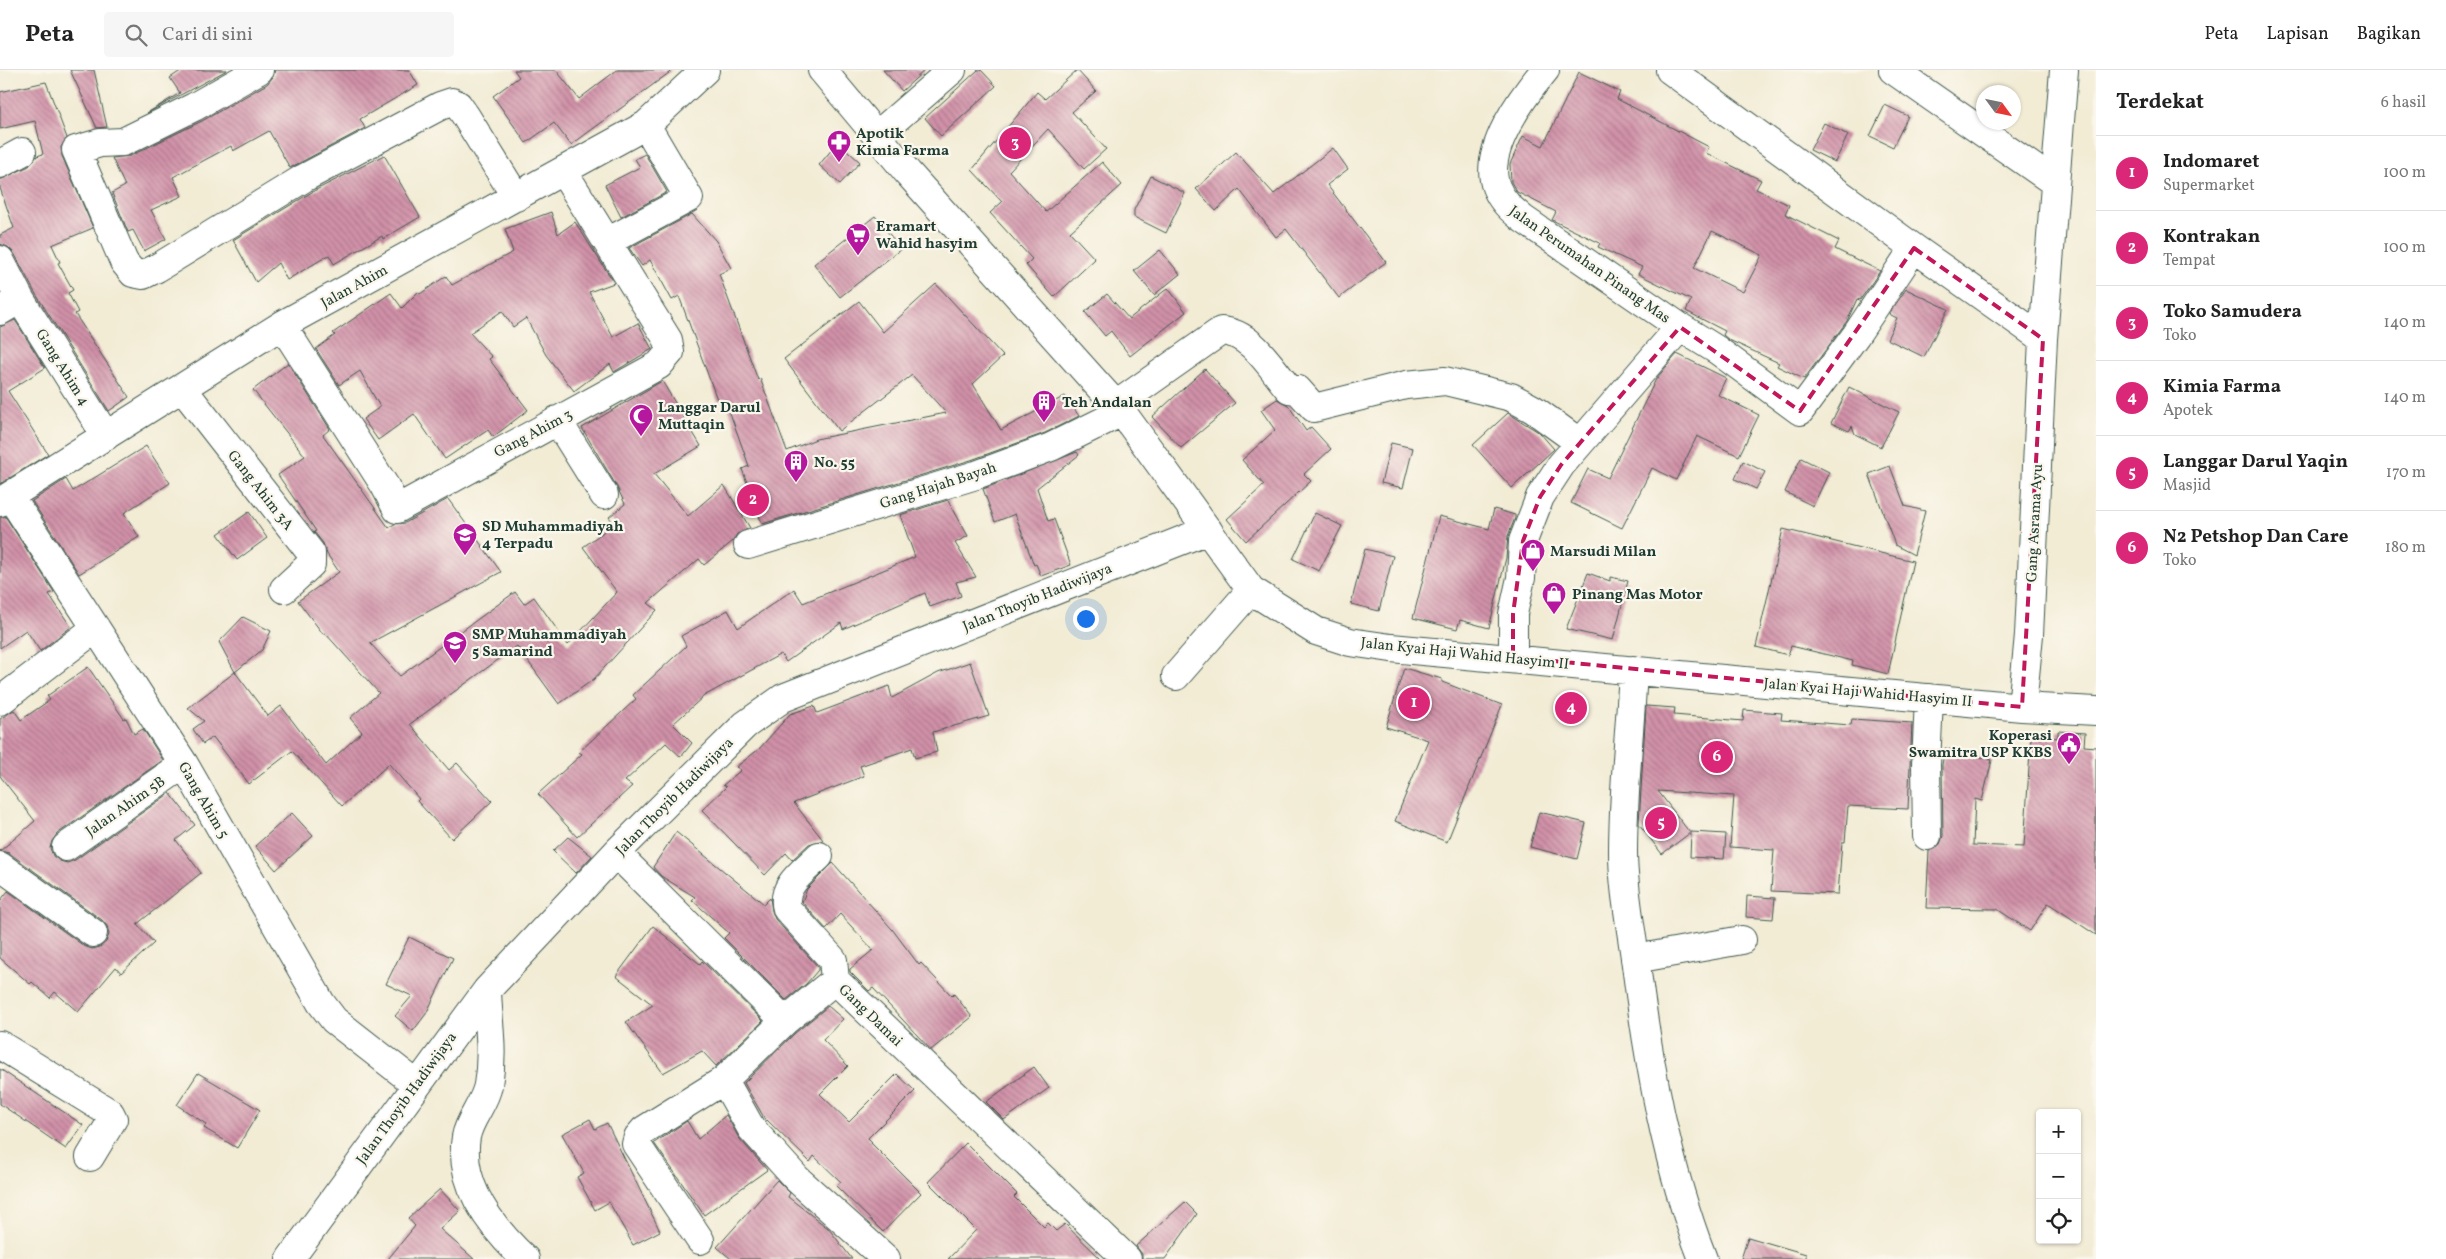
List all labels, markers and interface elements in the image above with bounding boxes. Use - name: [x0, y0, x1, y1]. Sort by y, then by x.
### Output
- search box: [104, 12, 454, 57]
- text: Peta: [25, 18, 74, 52]
- icon: search: [122, 21, 150, 49]
- text: Cari di sini: [162, 22, 253, 48]
- text: Peta: [2205, 22, 2238, 47]
- text: Lapisan: [2266, 22, 2329, 47]
- text: Bagikan: [2357, 22, 2421, 47]
- north arrow: [1976, 85, 2021, 130]
- text: Terdekat: [2116, 88, 2204, 117]
- text: 6 hasil: [2381, 92, 2426, 114]
- place label: Apotik Kimia Farma: [856, 124, 949, 162]
- pin: 3: [999, 124, 1031, 162]
- pharmacy icon: Apotik Kimia Farma: [826, 129, 852, 163]
- text: Indomaret: [2163, 149, 2259, 175]
- text: 1: [2129, 162, 2135, 184]
- text: 100 m: [2383, 162, 2426, 184]
- text: Supermarket: [2163, 175, 2255, 197]
- street label: Jalan Perumahan Pinang Mas: [1504, 201, 1674, 329]
- place label: Eramart Wahid hasyim: [876, 217, 978, 255]
- supermarket icon: Eramart Wahid hasyim: [845, 222, 871, 256]
- text: Kontrakan: [2163, 224, 2260, 250]
- text: 2: [2128, 237, 2136, 259]
- text: 100 m: [2383, 237, 2426, 259]
- text: Tempat: [2163, 250, 2216, 272]
- street label: Jalan Ahim: [317, 260, 392, 314]
- text: Toko Samudera: [2163, 299, 2302, 325]
- text: 3: [2128, 312, 2136, 334]
- text: 140 m: [2384, 312, 2426, 334]
- street label: Gang Ahim 4: [30, 325, 94, 410]
- text: Toko: [2163, 325, 2197, 347]
- text: Kimia Farma: [2163, 374, 2281, 400]
- text: 4: [2127, 387, 2137, 409]
- text: 140 m: [2384, 387, 2426, 409]
- building icon: Teh Andalan: [1031, 389, 1057, 423]
- place label: Teh Andalan: [1062, 393, 1152, 414]
- place label: Langgar Darul Muttaqin: [658, 398, 760, 436]
- text: Apotek: [2163, 400, 2213, 422]
- mosque icon: Langgar Darul Muttaqin: [628, 403, 654, 437]
- street label: Gang Ahim 3: [491, 405, 577, 464]
- street label: Gang Ahim 3A: [222, 446, 298, 536]
- building icon: No. 55: [783, 449, 809, 483]
- text: Langgar Darul Yaqin: [2163, 449, 2348, 475]
- place label: No. 55: [814, 453, 855, 474]
- street label: Gang Hajah Bayah: [878, 458, 999, 515]
- text: 5: [2128, 462, 2136, 484]
- text: 170 m: [2386, 462, 2426, 484]
- street label: Gang Asrama Ayu: [2022, 463, 2049, 583]
- text: Masjid: [2163, 475, 2211, 497]
- pin: 2: [737, 481, 769, 519]
- place label: SD Muhammadiyah 4 Terpadu: [482, 517, 624, 555]
- school or university icon: SD Muhammadiyah 4 Terpadu: [452, 522, 478, 556]
- text: N2 Petshop Dan Care: [2163, 524, 2348, 550]
- text: 6: [2128, 537, 2136, 559]
- text: 180 m: [2385, 537, 2426, 559]
- shop icon: Marsudi Milan: [1520, 538, 1546, 572]
- place label: Marsudi Milan: [1550, 542, 1656, 563]
- text: Toko: [2163, 550, 2197, 572]
- street label: Jalan Thoyib Hadiwijaya: [960, 559, 1115, 638]
- shop icon: Pinang Mas Motor: [1541, 581, 1567, 615]
- place label: Pinang Mas Motor: [1572, 585, 1703, 606]
- your location: [1073, 606, 1099, 632]
- place label: SMP Muhammadiyah 5 Samarind: [472, 625, 627, 663]
- school or university icon: SMP Muhammadiyah 5 Samarind: [442, 630, 468, 664]
- street label: Jalan Kyai Haji Wahid Hasyim II: [1360, 633, 1570, 676]
- street label: Jalan Kyai Haji Wahid Hasyim II: [1763, 674, 1973, 713]
- pin: 1: [1398, 684, 1430, 722]
- pin: 4: [1555, 689, 1587, 727]
- place label: Koperasi Swamitra USP KKBS: [1909, 726, 2052, 764]
- public building icon: Koperasi Swamitra USP KKBS: [2056, 731, 2082, 765]
- street label: Jalan Thoyib Hadiwijaya: [611, 733, 739, 861]
- pin: 6: [1701, 738, 1733, 776]
- street label: Gang Ahim 5: [172, 758, 233, 843]
- street label: Jalan Ahim 5B: [82, 772, 170, 843]
- pin: 5: [1645, 804, 1677, 842]
- street label: Gang Damai: [833, 980, 907, 1052]
- street label: Jalan Thoyib Hadiwijaya: [352, 1028, 463, 1170]
- map controls: [2036, 1109, 2081, 1244]
- button: +: [2036, 1109, 2081, 1154]
- button: −: [2036, 1154, 2081, 1199]
- button: locate: [2036, 1199, 2081, 1244]

